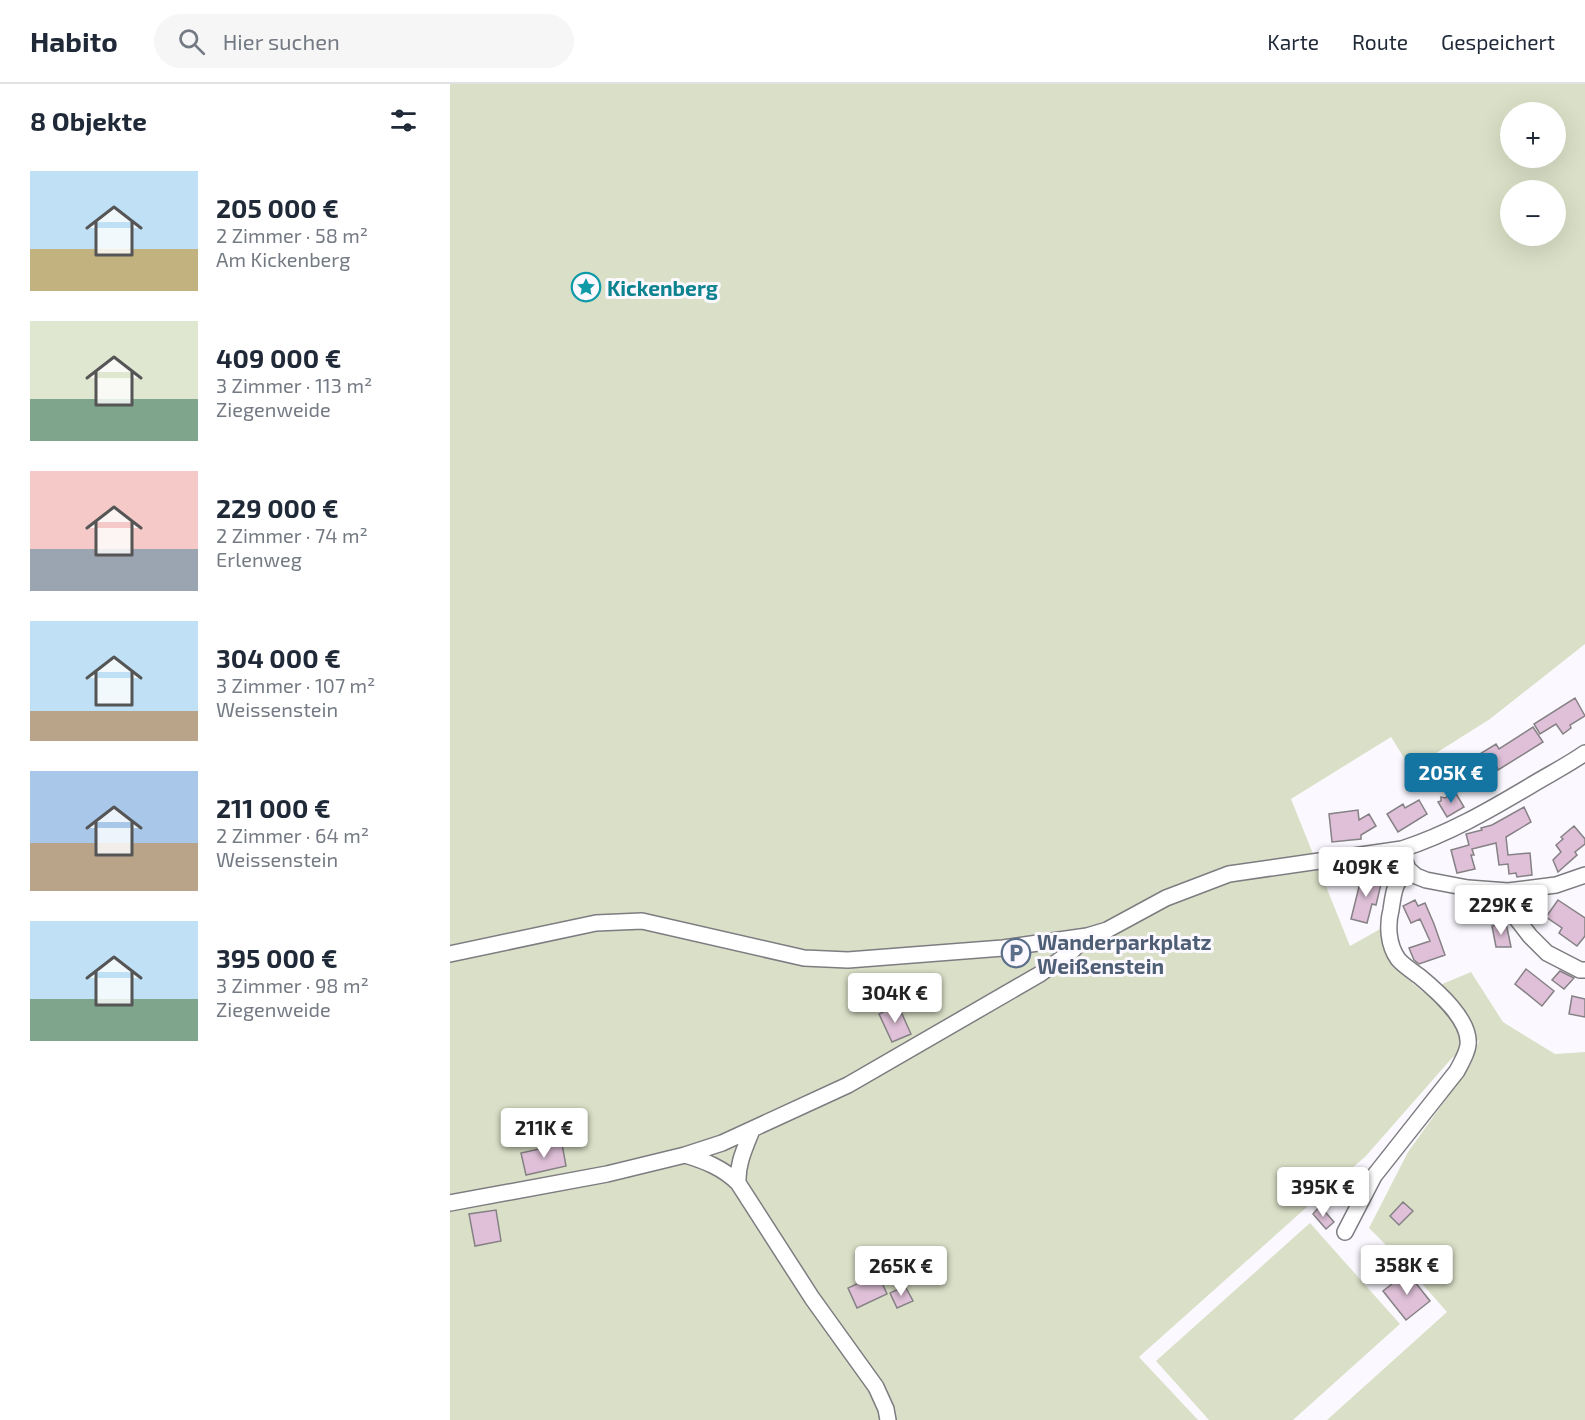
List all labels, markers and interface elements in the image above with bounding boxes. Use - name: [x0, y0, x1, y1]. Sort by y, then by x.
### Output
- search box: [154, 14, 574, 68]
- text: Habito: [30, 24, 118, 58]
- icon: search: [175, 25, 208, 58]
- text: Hier suchen: [223, 28, 340, 54]
- text: Karte: [1267, 29, 1319, 54]
- text: Route: [1352, 29, 1408, 54]
- text: Gespeichert: [1441, 29, 1555, 54]
- map controls: [1500, 102, 1566, 246]
- button: +: [1500, 102, 1566, 168]
- icon: filters: [387, 104, 420, 137]
- text: 8 Objekte: [30, 105, 147, 136]
- button: −: [1500, 180, 1566, 246]
- text: 205 000 €: [216, 192, 339, 223]
- icon: home: [78, 195, 150, 267]
- text: 2 Zimmer · 58 m²: [216, 223, 368, 247]
- text: Am Kickenberg: [216, 247, 350, 271]
- place icon: Kickenberg: [570, 271, 602, 303]
- place label: Kickenberg: [607, 275, 718, 300]
- text: 409 000 €: [216, 342, 341, 373]
- icon: home: [78, 345, 150, 417]
- text: 3 Zimmer · 113 m²: [216, 373, 372, 397]
- text: Ziegenweide: [216, 397, 331, 421]
- text: 229 000 €: [216, 492, 339, 523]
- icon: home: [78, 495, 150, 567]
- text: 2 Zimmer · 74 m²: [216, 523, 368, 547]
- text: Erlenweg: [216, 547, 302, 571]
- text: 304 000 €: [216, 642, 341, 673]
- icon: home: [78, 645, 150, 717]
- text: 3 Zimmer · 107 m²: [216, 673, 375, 697]
- text: Weissenstein: [216, 697, 338, 721]
- pin: 205K €: [1402, 753, 1500, 804]
- text: 205K €: [1419, 760, 1483, 784]
- text: 211 000 €: [216, 792, 331, 823]
- icon: home: [78, 795, 150, 867]
- text: 2 Zimmer · 64 m²: [216, 823, 369, 847]
- text: Weissenstein: [216, 847, 338, 871]
- pin: 409K €: [1317, 847, 1415, 898]
- text: 409K €: [1333, 854, 1399, 878]
- pin: 229K €: [1452, 885, 1550, 936]
- text: 229K €: [1469, 892, 1533, 916]
- place label: Wanderparkplatz Weißenstein: [1037, 929, 1212, 978]
- parking icon: Wanderparkplatz Weißenstein: [1000, 937, 1032, 969]
- text: 395 000 €: [216, 942, 338, 973]
- icon: home: [78, 945, 150, 1017]
- text: 3 Zimmer · 98 m²: [216, 973, 369, 997]
- pin: 304K €: [846, 973, 944, 1024]
- text: 304K €: [862, 980, 928, 1004]
- text: Ziegenweide: [216, 997, 331, 1021]
- pin: 211K €: [495, 1108, 593, 1159]
- text: 211K €: [515, 1115, 573, 1139]
- pin: 395K €: [1274, 1167, 1372, 1218]
- text: 395K €: [1291, 1174, 1355, 1198]
- pin: 358K €: [1358, 1245, 1456, 1296]
- pin: 265K €: [852, 1246, 950, 1297]
- text: 358K €: [1375, 1252, 1439, 1276]
- text: 265K €: [869, 1253, 933, 1277]

